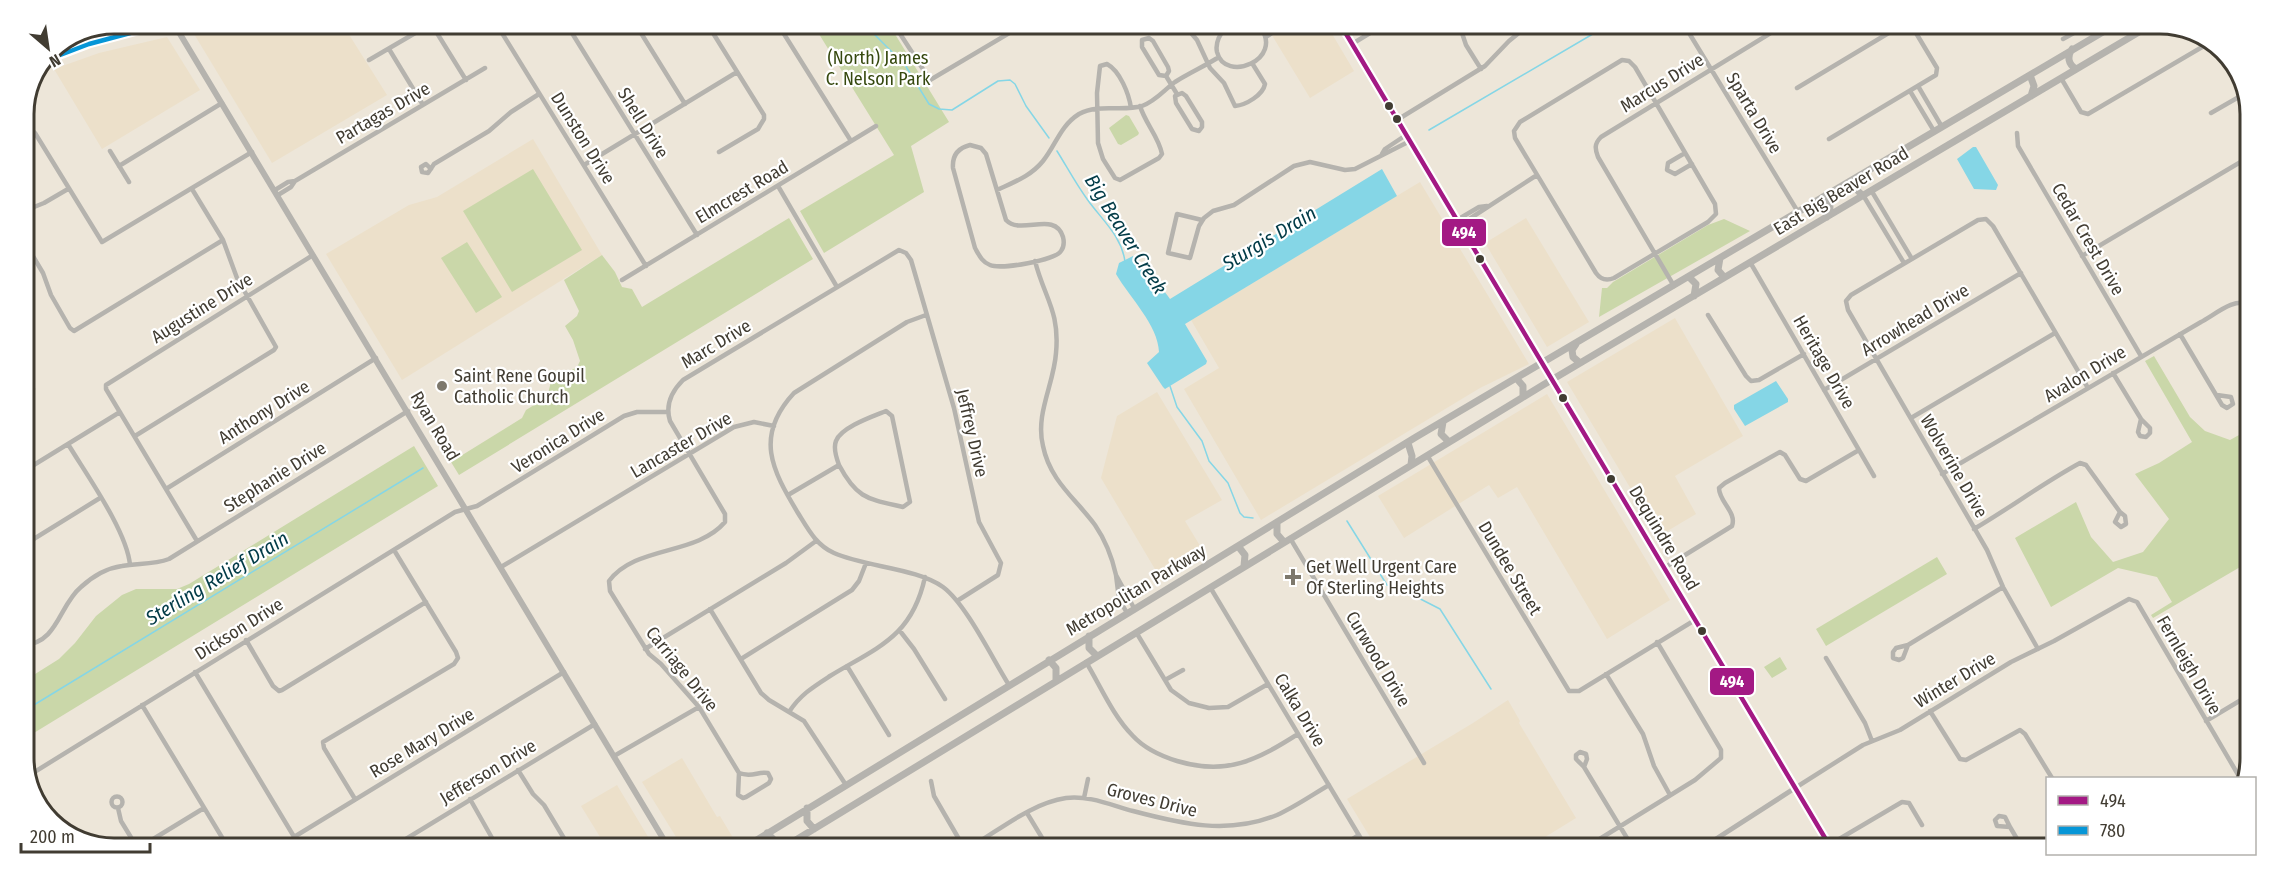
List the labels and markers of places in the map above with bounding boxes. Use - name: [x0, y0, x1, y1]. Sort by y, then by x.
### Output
- unlabelled marker: [1383, 100, 1395, 112]
- unlabelled marker: [1391, 113, 1403, 125]
- unlabelled marker: [1474, 253, 1486, 265]
- place label: Saint Rene Goupil Catholic Church: [454, 365, 585, 408]
- marker: Saint Rene Goupil Catholic Church: [435, 379, 449, 393]
- unlabelled marker: [1557, 392, 1569, 404]
- unlabelled marker: [1605, 473, 1617, 485]
- place label: Get Well Urgent Care Of Sterling Heights: [1306, 556, 1457, 599]
- marker: Get Well Urgent Care Of Sterling Heights: [1284, 568, 1302, 586]
- unlabelled marker: [1696, 625, 1708, 637]

